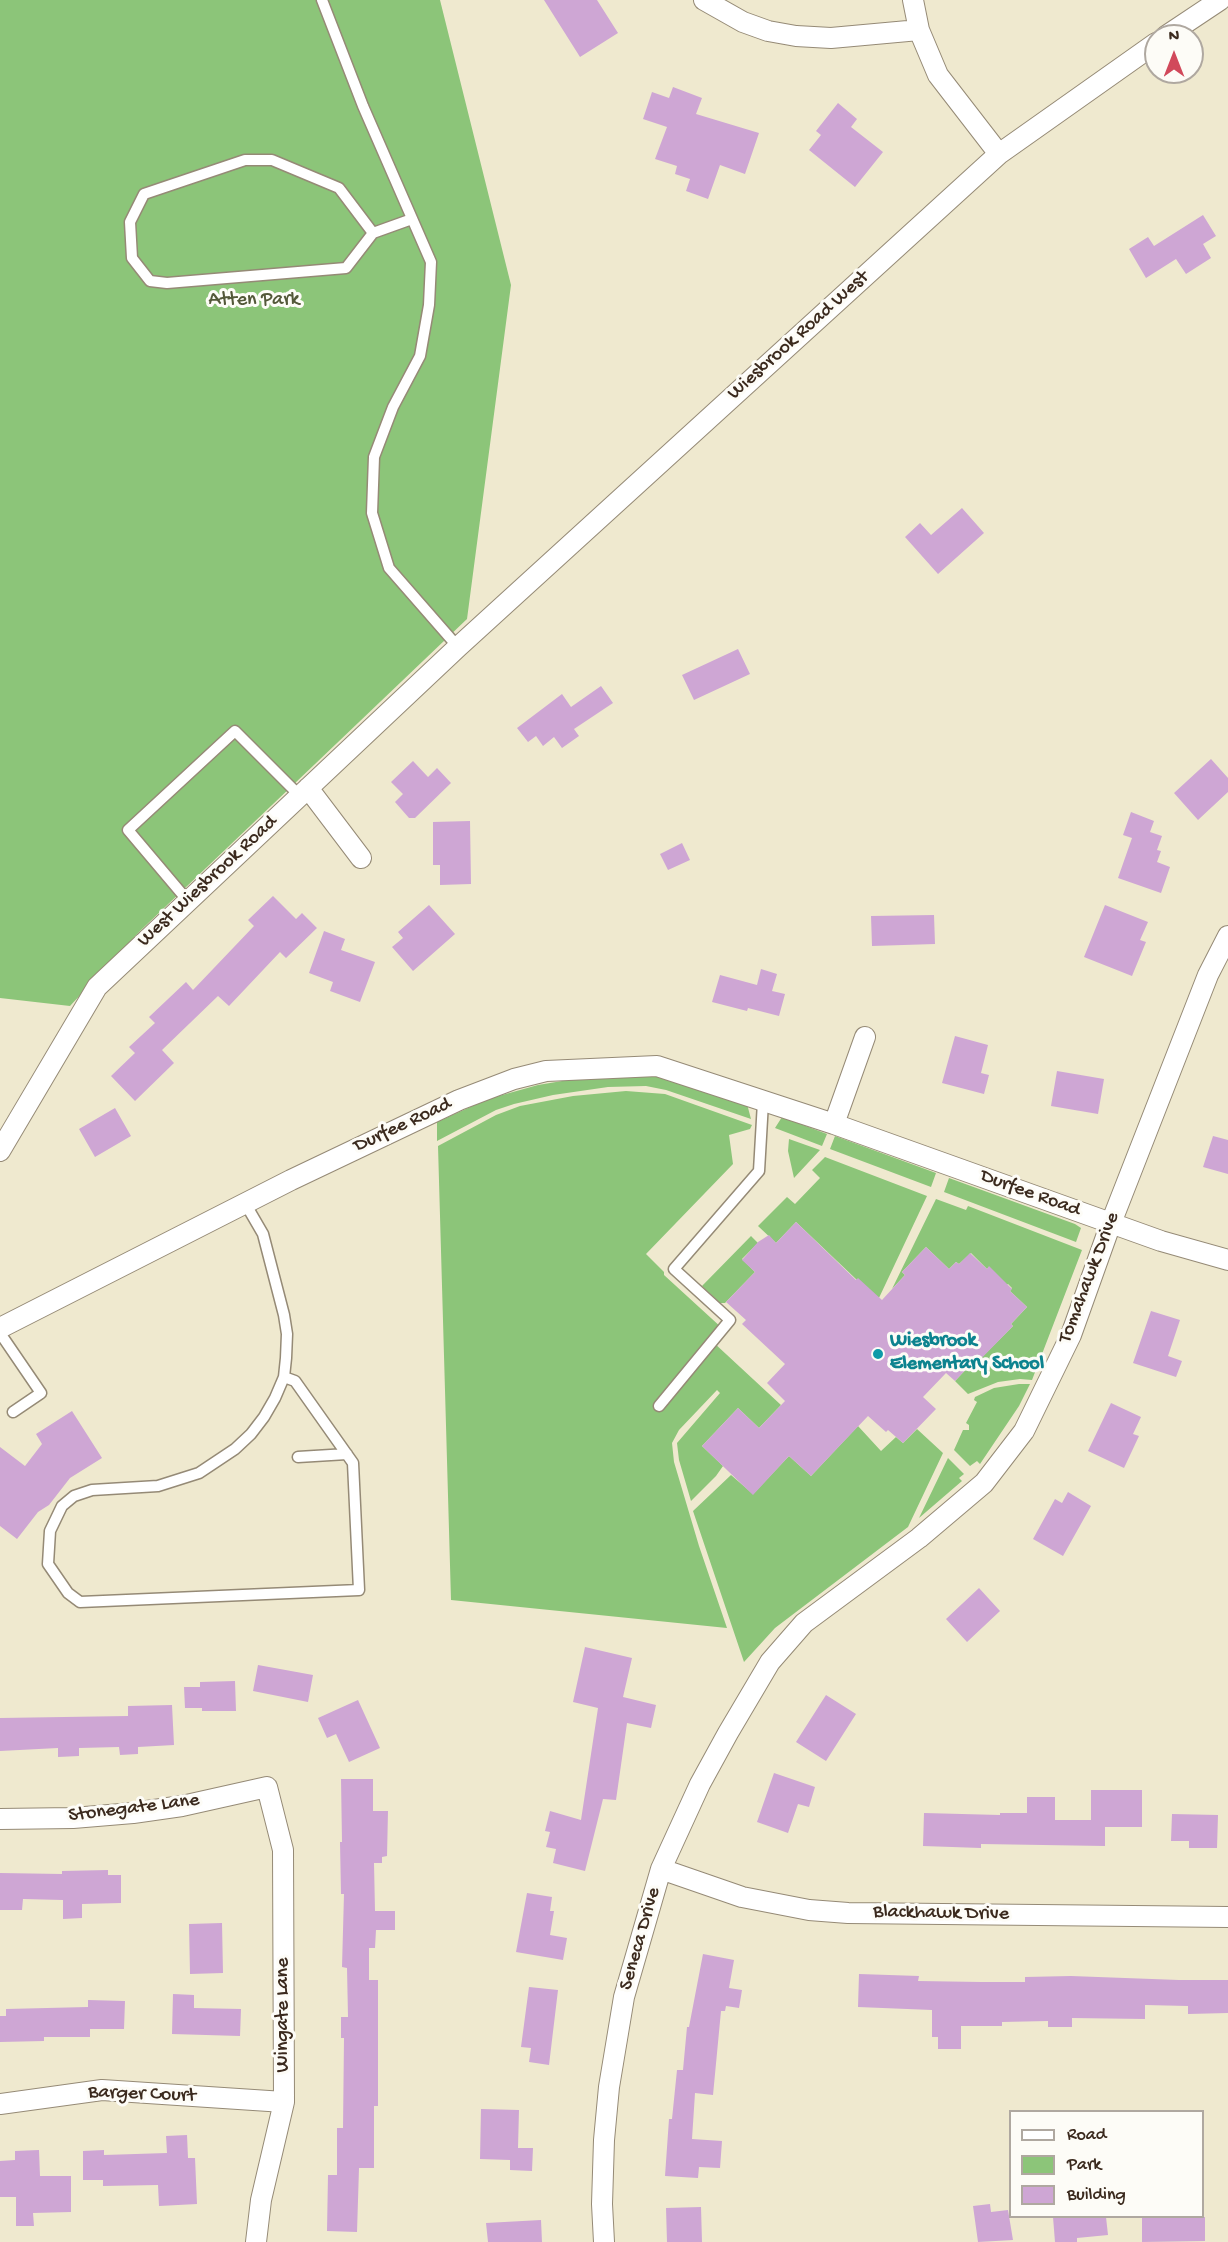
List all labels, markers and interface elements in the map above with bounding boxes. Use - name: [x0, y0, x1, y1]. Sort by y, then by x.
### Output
- north arrow: [1144, 24, 1204, 84]
- text: N: [1169, 28, 1179, 47]
- street label: Wiesbrook Road West: [723, 266, 875, 406]
- park label: Atten Park: [209, 289, 299, 313]
- street label: West Wiesbrook Road: [133, 811, 283, 953]
- street label: Durfee Road: [350, 1093, 456, 1159]
- street label: Durfee Road: [977, 1165, 1083, 1223]
- street label: Tomahawk Drive: [1054, 1209, 1126, 1347]
- place label: Wiesbrook Elementary School: [890, 1330, 1044, 1377]
- marker: Wiesbrook Elementary School: [871, 1347, 885, 1361]
- street label: Stonegate Lane: [67, 1789, 201, 1829]
- street label: Seneca Drive: [615, 1885, 667, 1993]
- street label: Blackhawk Drive: [873, 1901, 1009, 1927]
- street label: Wingate Lane: [272, 1958, 296, 2072]
- street label: Barger Court: [88, 2081, 196, 2109]
- legend: [1009, 2110, 1204, 2218]
- text: Road: [1067, 2125, 1106, 2146]
- text: Park: [1067, 2155, 1101, 2176]
- text: Building: [1067, 2185, 1126, 2206]

